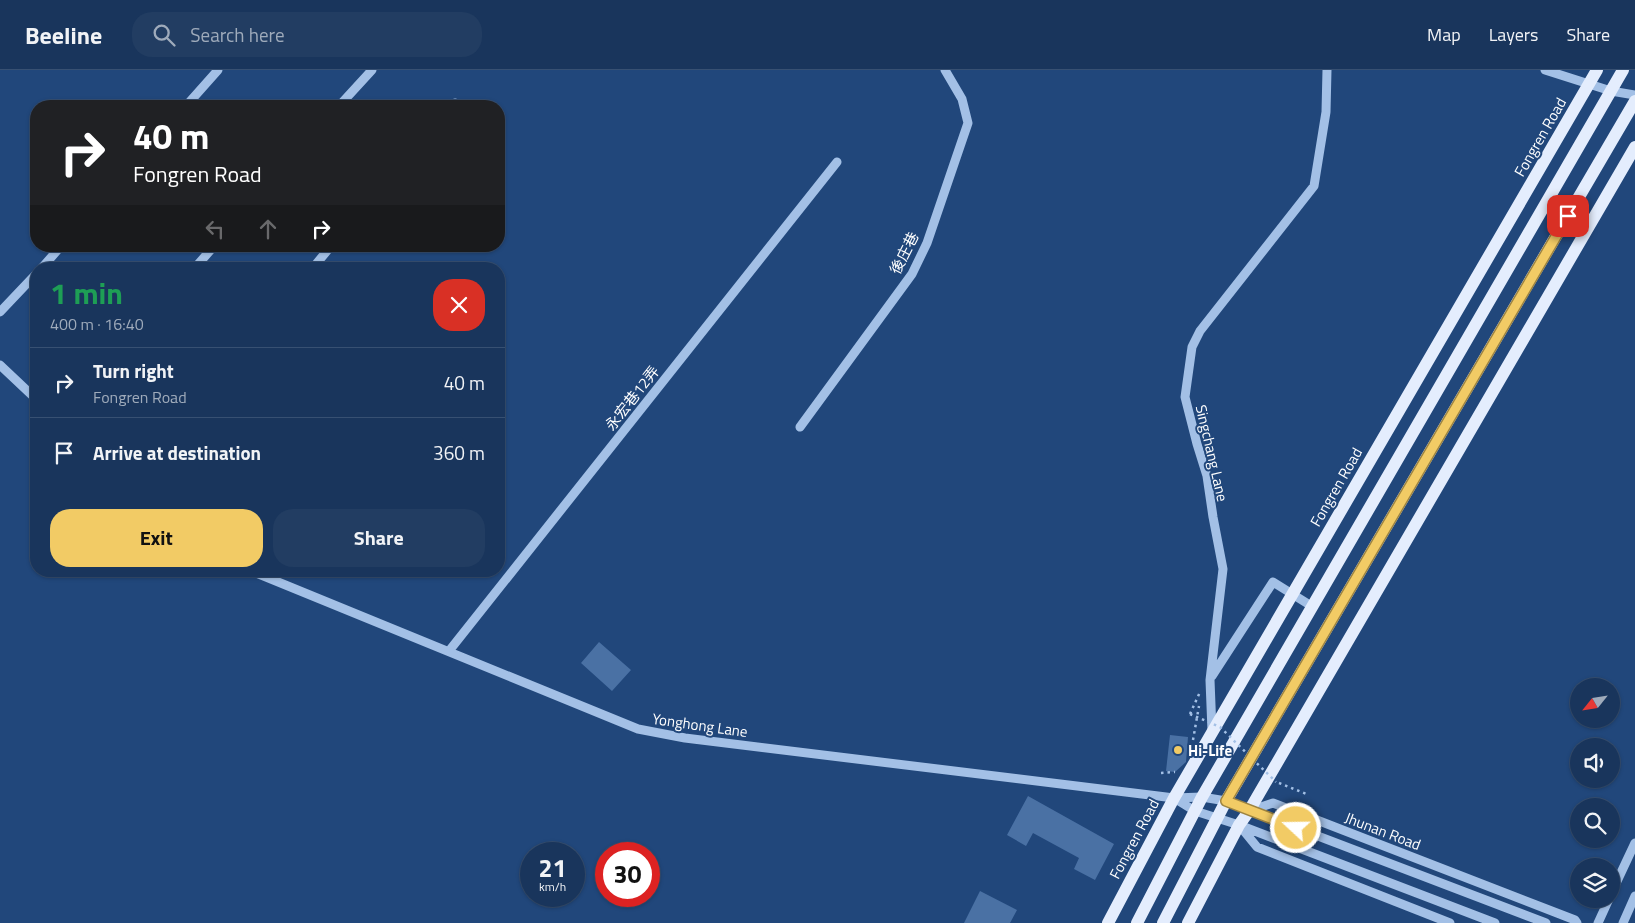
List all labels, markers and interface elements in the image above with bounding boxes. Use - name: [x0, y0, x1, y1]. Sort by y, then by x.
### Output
- search box: [132, 12, 482, 57]
- text: Beeline: [25, 17, 102, 53]
- text: Search here: [190, 20, 285, 49]
- icon: search: [150, 21, 178, 49]
- text: Map: [1427, 21, 1461, 48]
- text: Layers: [1489, 21, 1538, 48]
- text: Share: [1566, 21, 1610, 48]
- street label: Fongren Road: [1508, 93, 1572, 181]
- text: 40 m: [133, 109, 209, 163]
- icon: right: [50, 120, 115, 185]
- text: Fongren Road: [133, 157, 262, 191]
- pin: [1547, 195, 1589, 237]
- icon: arrive: [1554, 202, 1582, 230]
- icon: left: [201, 215, 229, 243]
- icon: ahead: [254, 215, 282, 243]
- icon: right: [307, 215, 335, 243]
- street label: 後庄巷: [884, 228, 924, 278]
- text: 1 min: [50, 270, 123, 316]
- button: close: [433, 279, 485, 331]
- text: 400 m · 16:40: [50, 312, 144, 336]
- text: Turn right: [93, 356, 174, 385]
- street label: 永宏巷12弄: [599, 361, 665, 435]
- text: 40 m: [444, 368, 485, 397]
- icon: right: [50, 369, 78, 397]
- text: Fongren Road: [93, 385, 187, 409]
- street label: Singchang Lane: [1190, 402, 1234, 504]
- text: Arrive at destination: [93, 438, 261, 467]
- text: 360 m: [433, 438, 485, 467]
- icon: arrive: [50, 439, 78, 467]
- street label: Fongren Road: [1304, 443, 1368, 531]
- button: Exit: [50, 509, 263, 567]
- button: Share: [273, 509, 485, 567]
- north arrow: [1570, 678, 1620, 728]
- map controls: [1570, 678, 1620, 908]
- street label: Yonghong Lane: [651, 707, 749, 743]
- button: sound: [1570, 738, 1620, 788]
- place label: Hi-Life: [1188, 739, 1232, 762]
- marker: Hi-Life: [1172, 744, 1184, 756]
- street label: Fongren Road: [1103, 795, 1165, 883]
- button: search: [1570, 798, 1620, 848]
- position arrow: [1269, 801, 1321, 853]
- street label: Jhunan Road: [1342, 806, 1424, 856]
- speed limit sign: 30: [595, 842, 660, 907]
- text: 21: [538, 849, 567, 887]
- button: layers: [1570, 858, 1620, 908]
- text: km/h: [539, 877, 566, 896]

